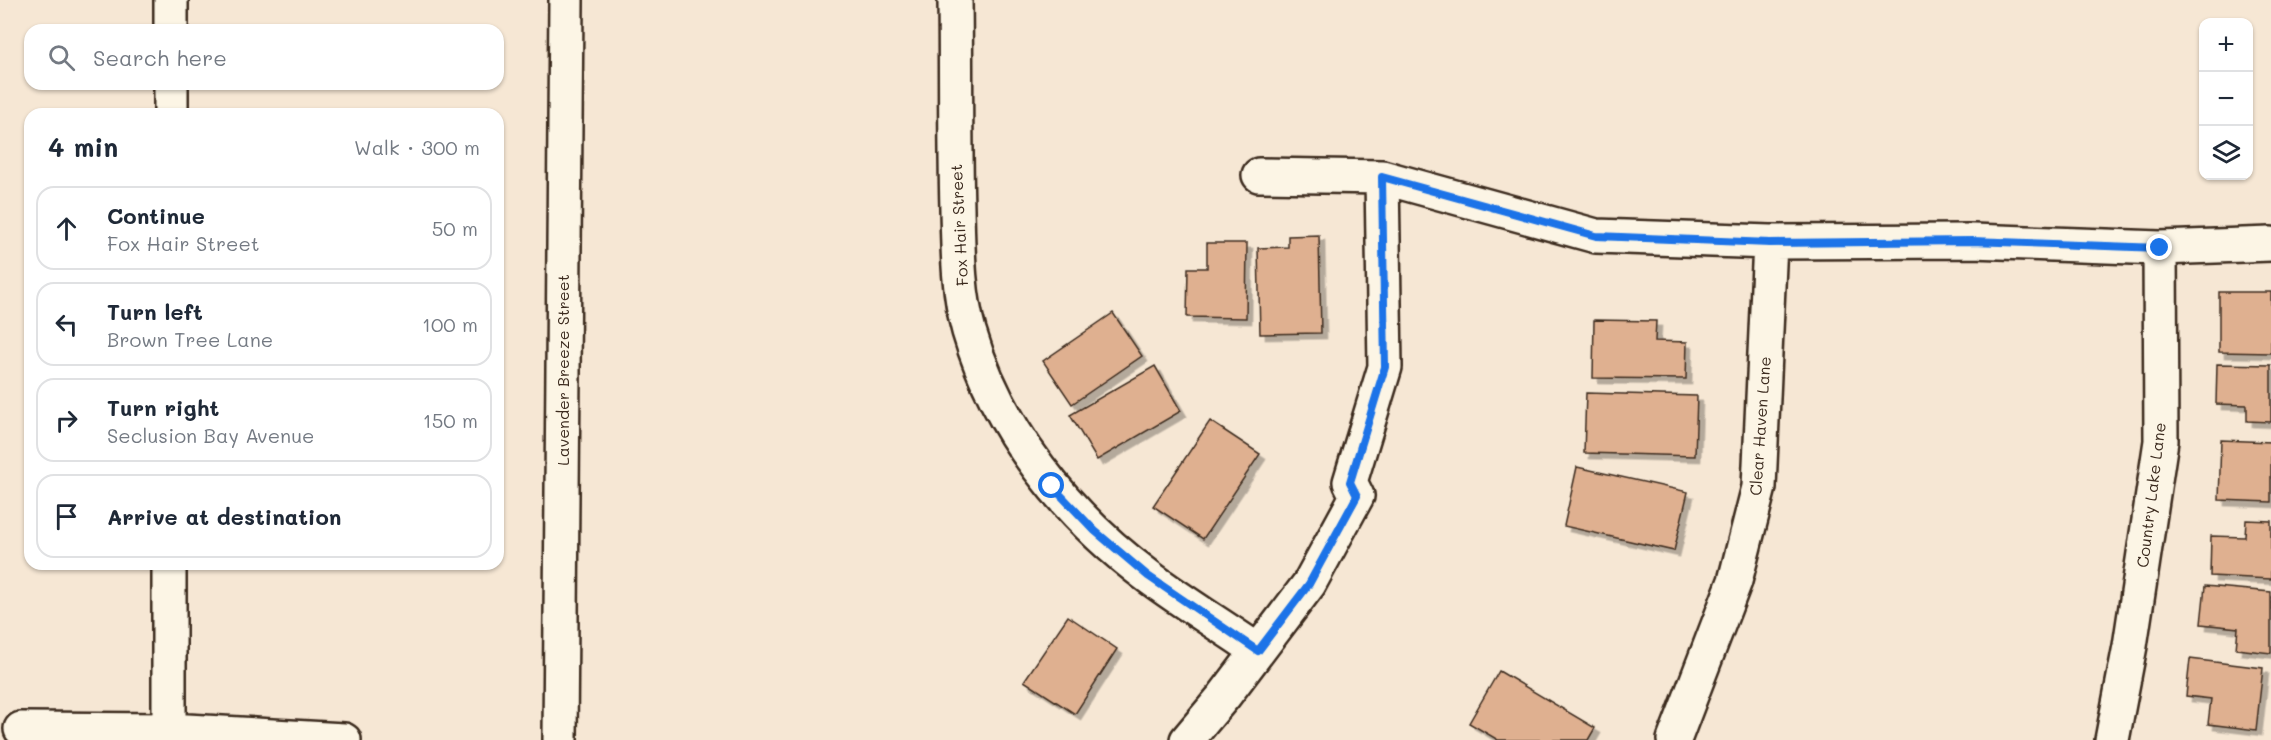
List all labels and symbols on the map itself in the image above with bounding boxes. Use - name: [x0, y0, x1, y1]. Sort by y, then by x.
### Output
- street label: Fox Hair Street: [945, 164, 972, 287]
- route end: [2146, 234, 2172, 260]
- street label: Lavender Breeze Street: [552, 274, 573, 466]
- street label: Clear Haven Lane: [1744, 356, 1775, 496]
- street label: Country Lake Lane: [2131, 421, 2170, 569]
- route start: [1038, 472, 1064, 498]

